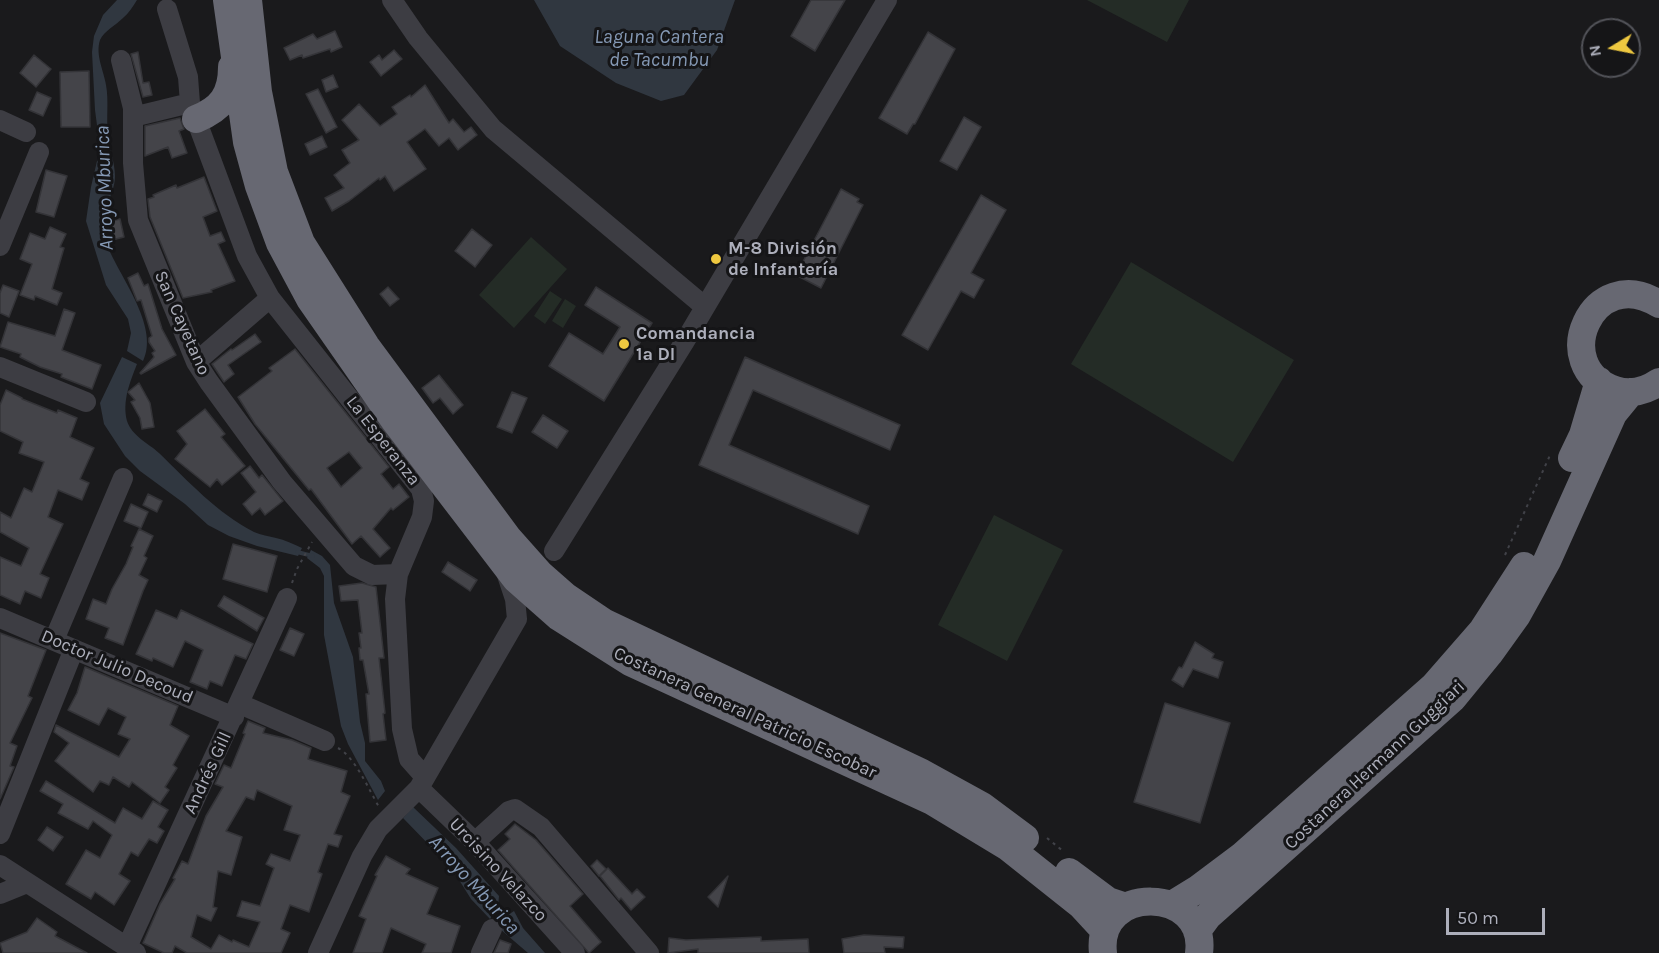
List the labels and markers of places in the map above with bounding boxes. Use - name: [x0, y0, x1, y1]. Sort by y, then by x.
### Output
- place label: M-8 División de Infantería: [728, 238, 838, 280]
- marker: M-8 División de Infantería: [709, 252, 723, 266]
- place label: Comandancia 1a DI: [636, 323, 755, 366]
- marker: Comandancia 1a DI: [617, 337, 631, 351]

